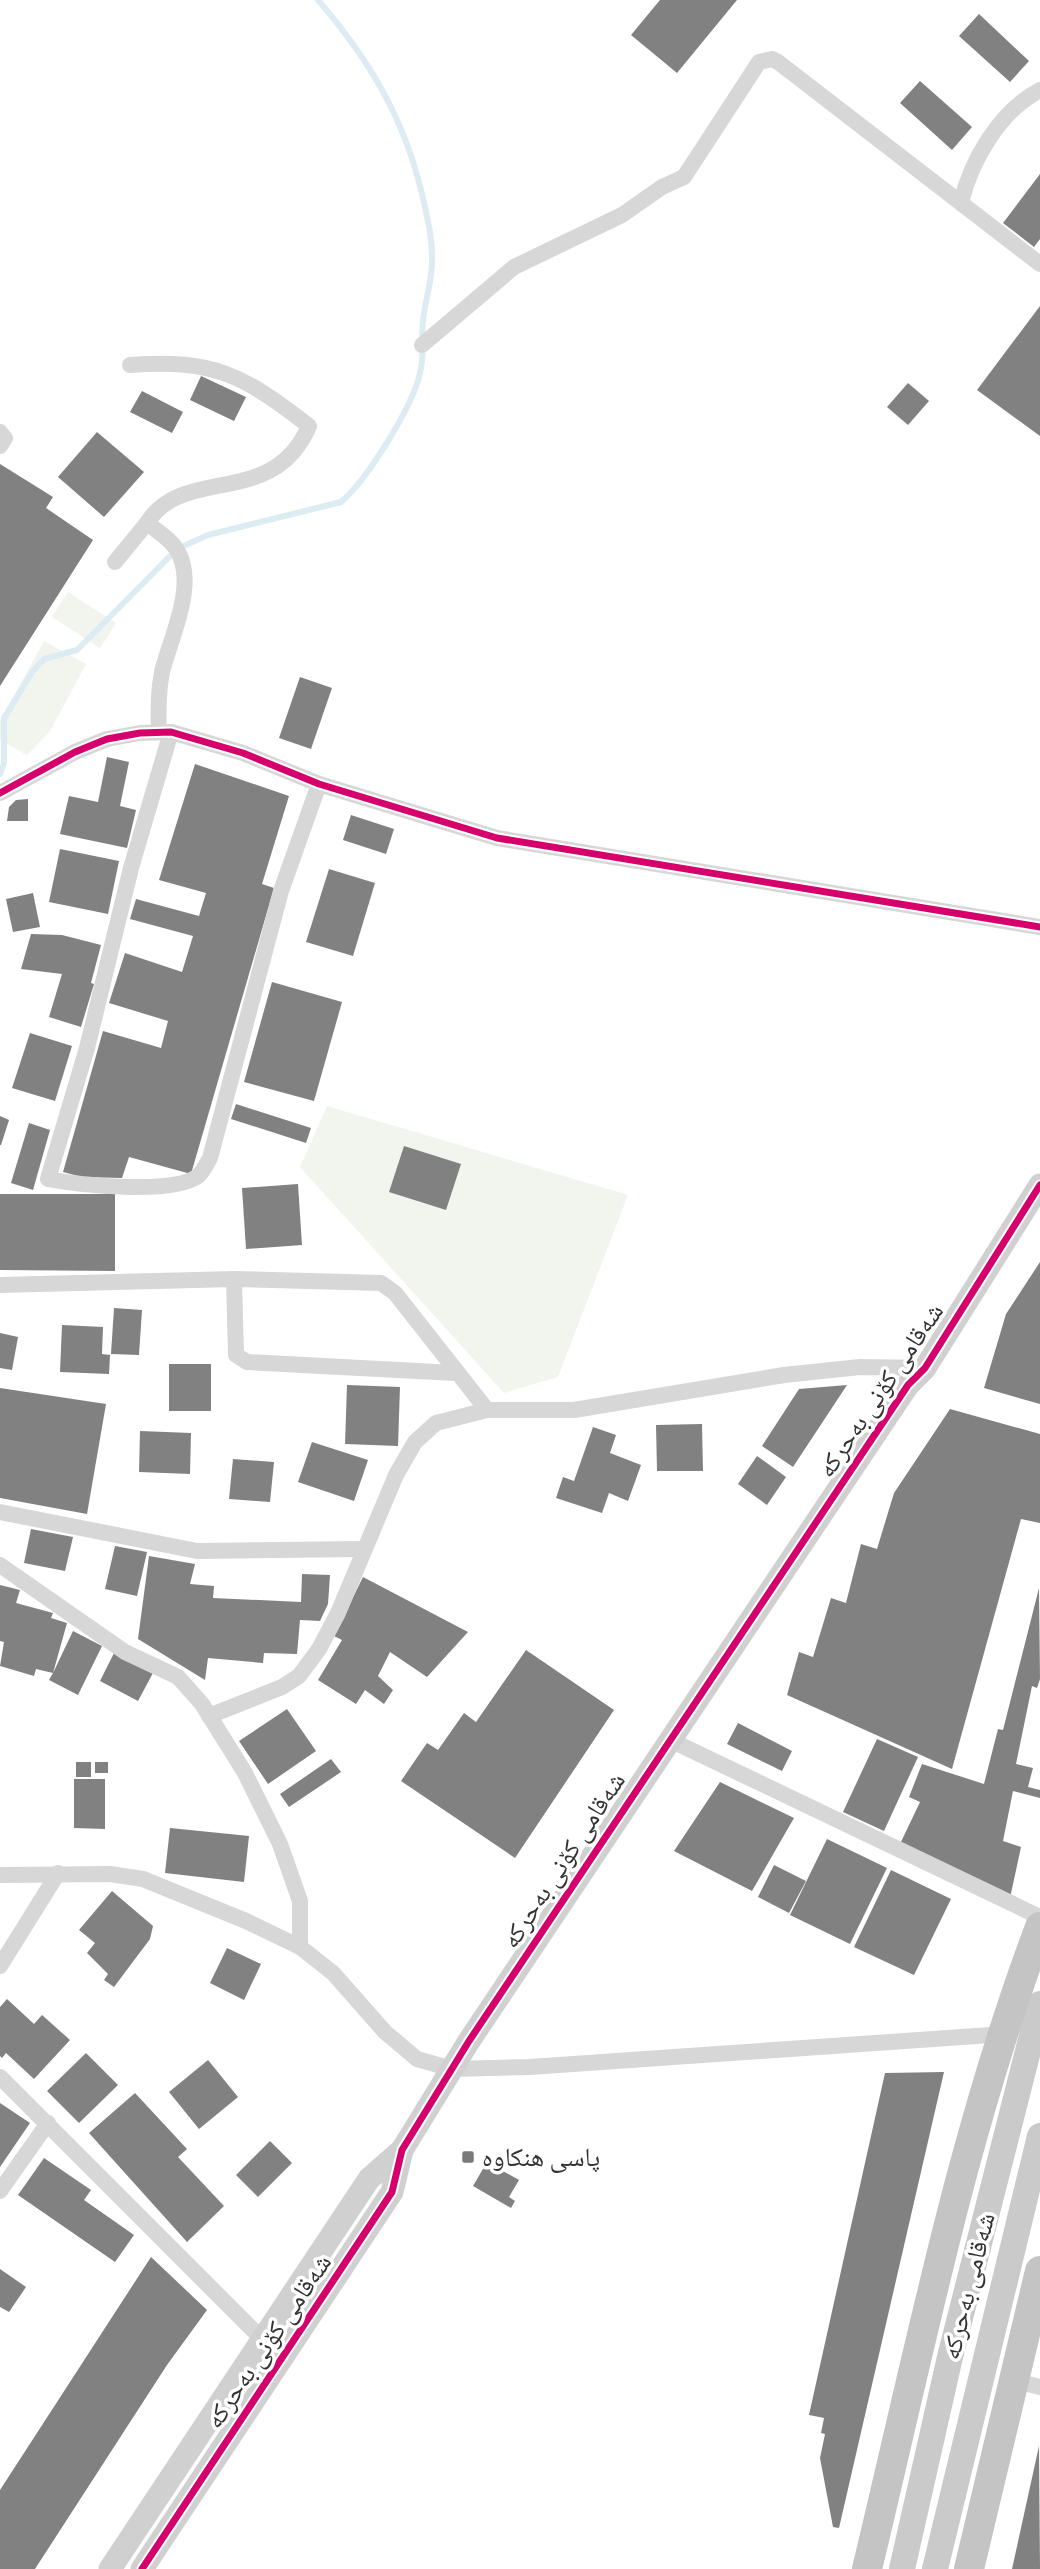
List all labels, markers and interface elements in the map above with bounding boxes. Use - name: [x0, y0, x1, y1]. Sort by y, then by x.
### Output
- street label: شەقامی کۆنی بەحرکە: [809, 1296, 950, 1483]
- street label: شەقامی کۆنی بەحرکە: [493, 1765, 632, 1954]
- place label: پاسی هنكاوه‌: [482, 2140, 600, 2173]
- marker: پاسی هنكاوه‌: [460, 2149, 476, 2165]
- street label: شەقامی بەحرکە: [933, 2209, 1002, 2363]
- street label: شەقامی کۆنی بەحرکە: [197, 2247, 338, 2434]

